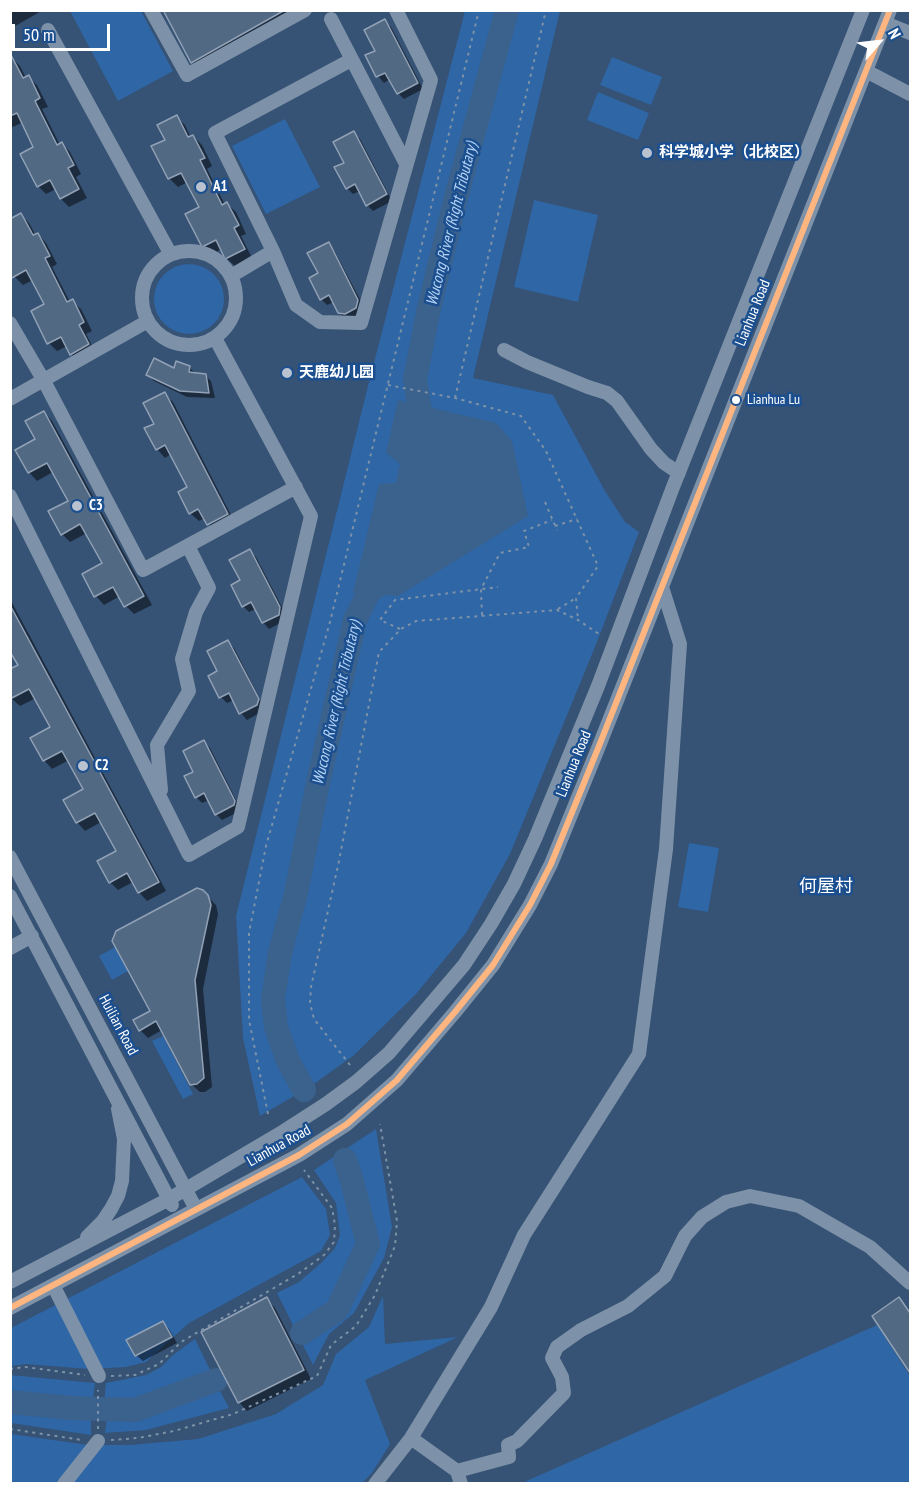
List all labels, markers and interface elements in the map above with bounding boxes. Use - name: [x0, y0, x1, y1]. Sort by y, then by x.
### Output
- scale bar: [15, 12, 112, 50]
- north arrow: [849, 12, 909, 72]
- text: 50 m: [23, 23, 55, 46]
- text: N: [884, 25, 906, 42]
- water label: Wucong River (Right Tributary): [422, 140, 482, 308]
- place label: 科学城小学（北校区）: [659, 144, 809, 162]
- marker: 科学城小学（北校区）: [640, 146, 654, 160]
- place label: A1: [213, 178, 228, 196]
- marker: A1: [194, 180, 208, 194]
- street label: Lianhua Road: [732, 277, 774, 349]
- place label: 天鹿幼儿园: [299, 364, 374, 382]
- marker: 天鹿幼儿园: [280, 366, 294, 380]
- place label: Lianhua Lu: [747, 392, 800, 408]
- marker: Lianhua Lu: [730, 394, 742, 406]
- place label: C3: [89, 497, 103, 515]
- marker: C3: [70, 499, 84, 513]
- water label: Wucong River (Right Tributary): [309, 619, 365, 787]
- street label: Lianhua Road: [553, 728, 595, 800]
- place label: C2: [95, 757, 109, 775]
- marker: C2: [76, 759, 90, 773]
- district label: 何屋村: [799, 876, 853, 898]
- street label: Huilian Road: [95, 992, 141, 1058]
- street label: Lianhua Road: [244, 1121, 314, 1171]

